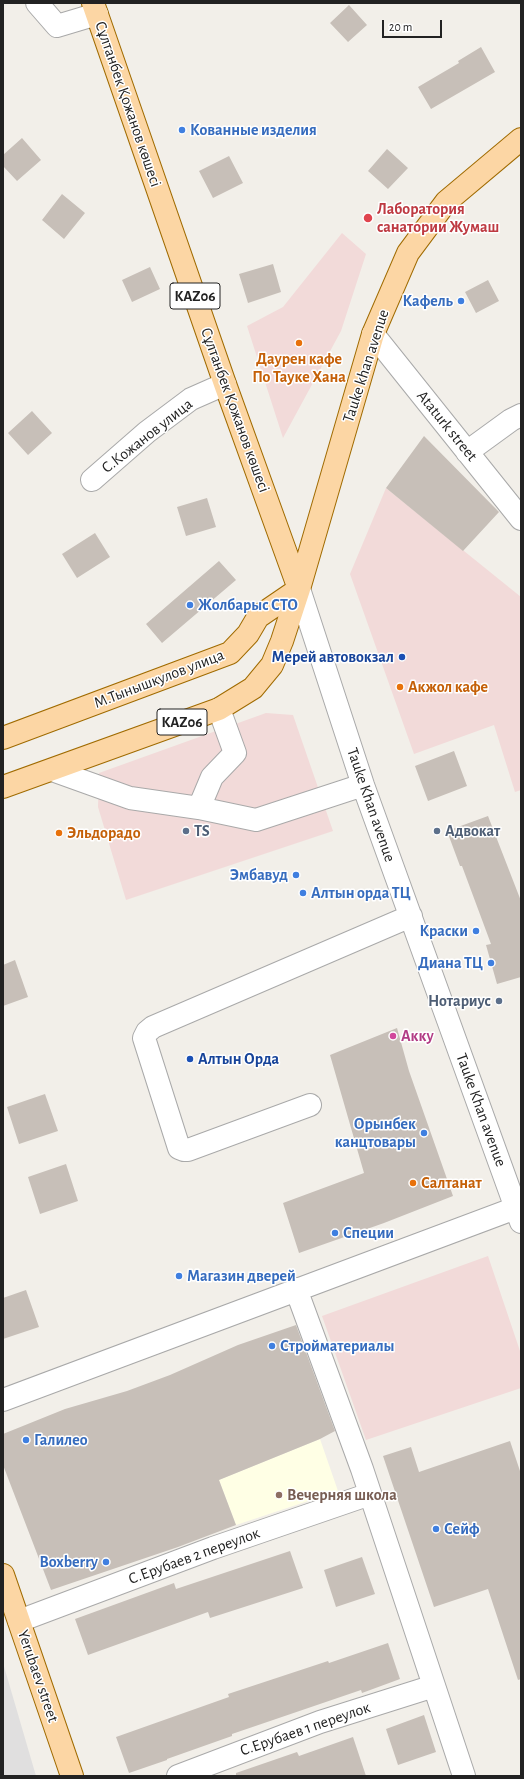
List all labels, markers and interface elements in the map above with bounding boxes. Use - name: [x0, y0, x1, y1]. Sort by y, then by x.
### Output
- scale bar: [384, 12, 444, 38]
- street label: Сұлтанбек Қожанов көшесі: [91, 19, 165, 189]
- text: 20 m: [389, 21, 412, 33]
- place label: Кованные изделия: [190, 120, 317, 140]
- marker: Кованные изделия: [177, 125, 187, 135]
- place label: Лаборатория санатории Жумаш: [377, 199, 499, 237]
- marker: Лаборатория санатории Жумаш: [362, 212, 374, 224]
- road number: KАZ06: [170, 283, 220, 309]
- place label: Кафель: [402, 291, 453, 311]
- marker: Кафель: [456, 296, 466, 306]
- street label: Tauke khan avenue: [339, 307, 393, 425]
- street label: Сұлтанбек Қожанов көшесі: [196, 325, 274, 495]
- marker: Даурен кафе По Тауке Хана: [294, 338, 304, 348]
- place label: Даурен кафе По Тауке Хана: [252, 349, 346, 387]
- street label: Ataturk street: [413, 387, 481, 465]
- street label: С.Кожанов улица: [98, 394, 196, 478]
- place label: Жолбарыс СТО: [198, 595, 298, 615]
- marker: Жолбарыс СТО: [185, 600, 195, 610]
- street label: М.Тынышкулов улица: [91, 645, 227, 713]
- place label: Мерей автовокзал: [272, 647, 394, 667]
- marker: Мерей автовокзал: [397, 652, 407, 662]
- place label: Акжол кафе: [408, 677, 488, 697]
- marker: Акжол кафе: [395, 682, 405, 692]
- road number: KАZ06: [157, 709, 207, 735]
- street label: Tauke Khan avenue: [342, 745, 400, 865]
- place label: TS: [194, 821, 210, 841]
- place label: Адвокат: [445, 821, 500, 841]
- place label: Эльдорадо: [67, 823, 140, 843]
- marker: TS: [181, 826, 191, 836]
- marker: Адвокат: [432, 826, 442, 836]
- marker: Эльдорадо: [54, 828, 64, 838]
- place label: Эмбавуд: [230, 865, 288, 885]
- marker: Эмбавуд: [291, 870, 301, 880]
- place label: Алтын орда ТЦ: [311, 883, 411, 903]
- marker: Алтын орда ТЦ: [298, 888, 308, 898]
- place label: Краски: [419, 921, 468, 941]
- marker: Краски: [471, 926, 481, 936]
- place label: Диана ТЦ: [418, 953, 483, 973]
- marker: Диана ТЦ: [486, 958, 496, 968]
- place label: Нотариус: [428, 991, 491, 1011]
- marker: Нотариус: [494, 996, 504, 1006]
- place label: Акку: [401, 1026, 434, 1046]
- marker: Акку: [388, 1031, 398, 1041]
- place label: Алтын Орда: [198, 1049, 279, 1069]
- street label: Tauke Khan avenue: [452, 1051, 510, 1169]
- marker: Алтын Орда: [185, 1054, 195, 1064]
- place label: Орынбек канцтовары: [335, 1114, 416, 1152]
- marker: Орынбек канцтовары: [419, 1128, 429, 1138]
- place label: Салтанат: [421, 1173, 482, 1193]
- marker: Салтанат: [408, 1178, 418, 1188]
- place label: Специи: [343, 1223, 394, 1243]
- marker: Специи: [330, 1228, 340, 1238]
- place label: Магазин дверей: [187, 1266, 296, 1286]
- marker: Магазин дверей: [174, 1271, 184, 1281]
- place label: Стройматериалы: [280, 1336, 395, 1356]
- marker: Стройматериалы: [267, 1341, 277, 1351]
- place label: Галилео: [34, 1430, 88, 1450]
- marker: Галилео: [21, 1435, 31, 1445]
- place label: Вечерняя школа: [287, 1485, 397, 1505]
- marker: Вечерняя школа: [274, 1490, 284, 1500]
- place label: Сейф: [444, 1519, 479, 1539]
- street label: С.Ерубаев 2 переулок: [126, 1523, 262, 1589]
- marker: Сейф: [431, 1524, 441, 1534]
- place label: Boxberry: [40, 1552, 98, 1572]
- marker: Boxberry: [101, 1557, 111, 1567]
- street label: Yerubaev street: [13, 1627, 63, 1725]
- street label: С.Ерубаев 1 переулок: [237, 1698, 373, 1760]

